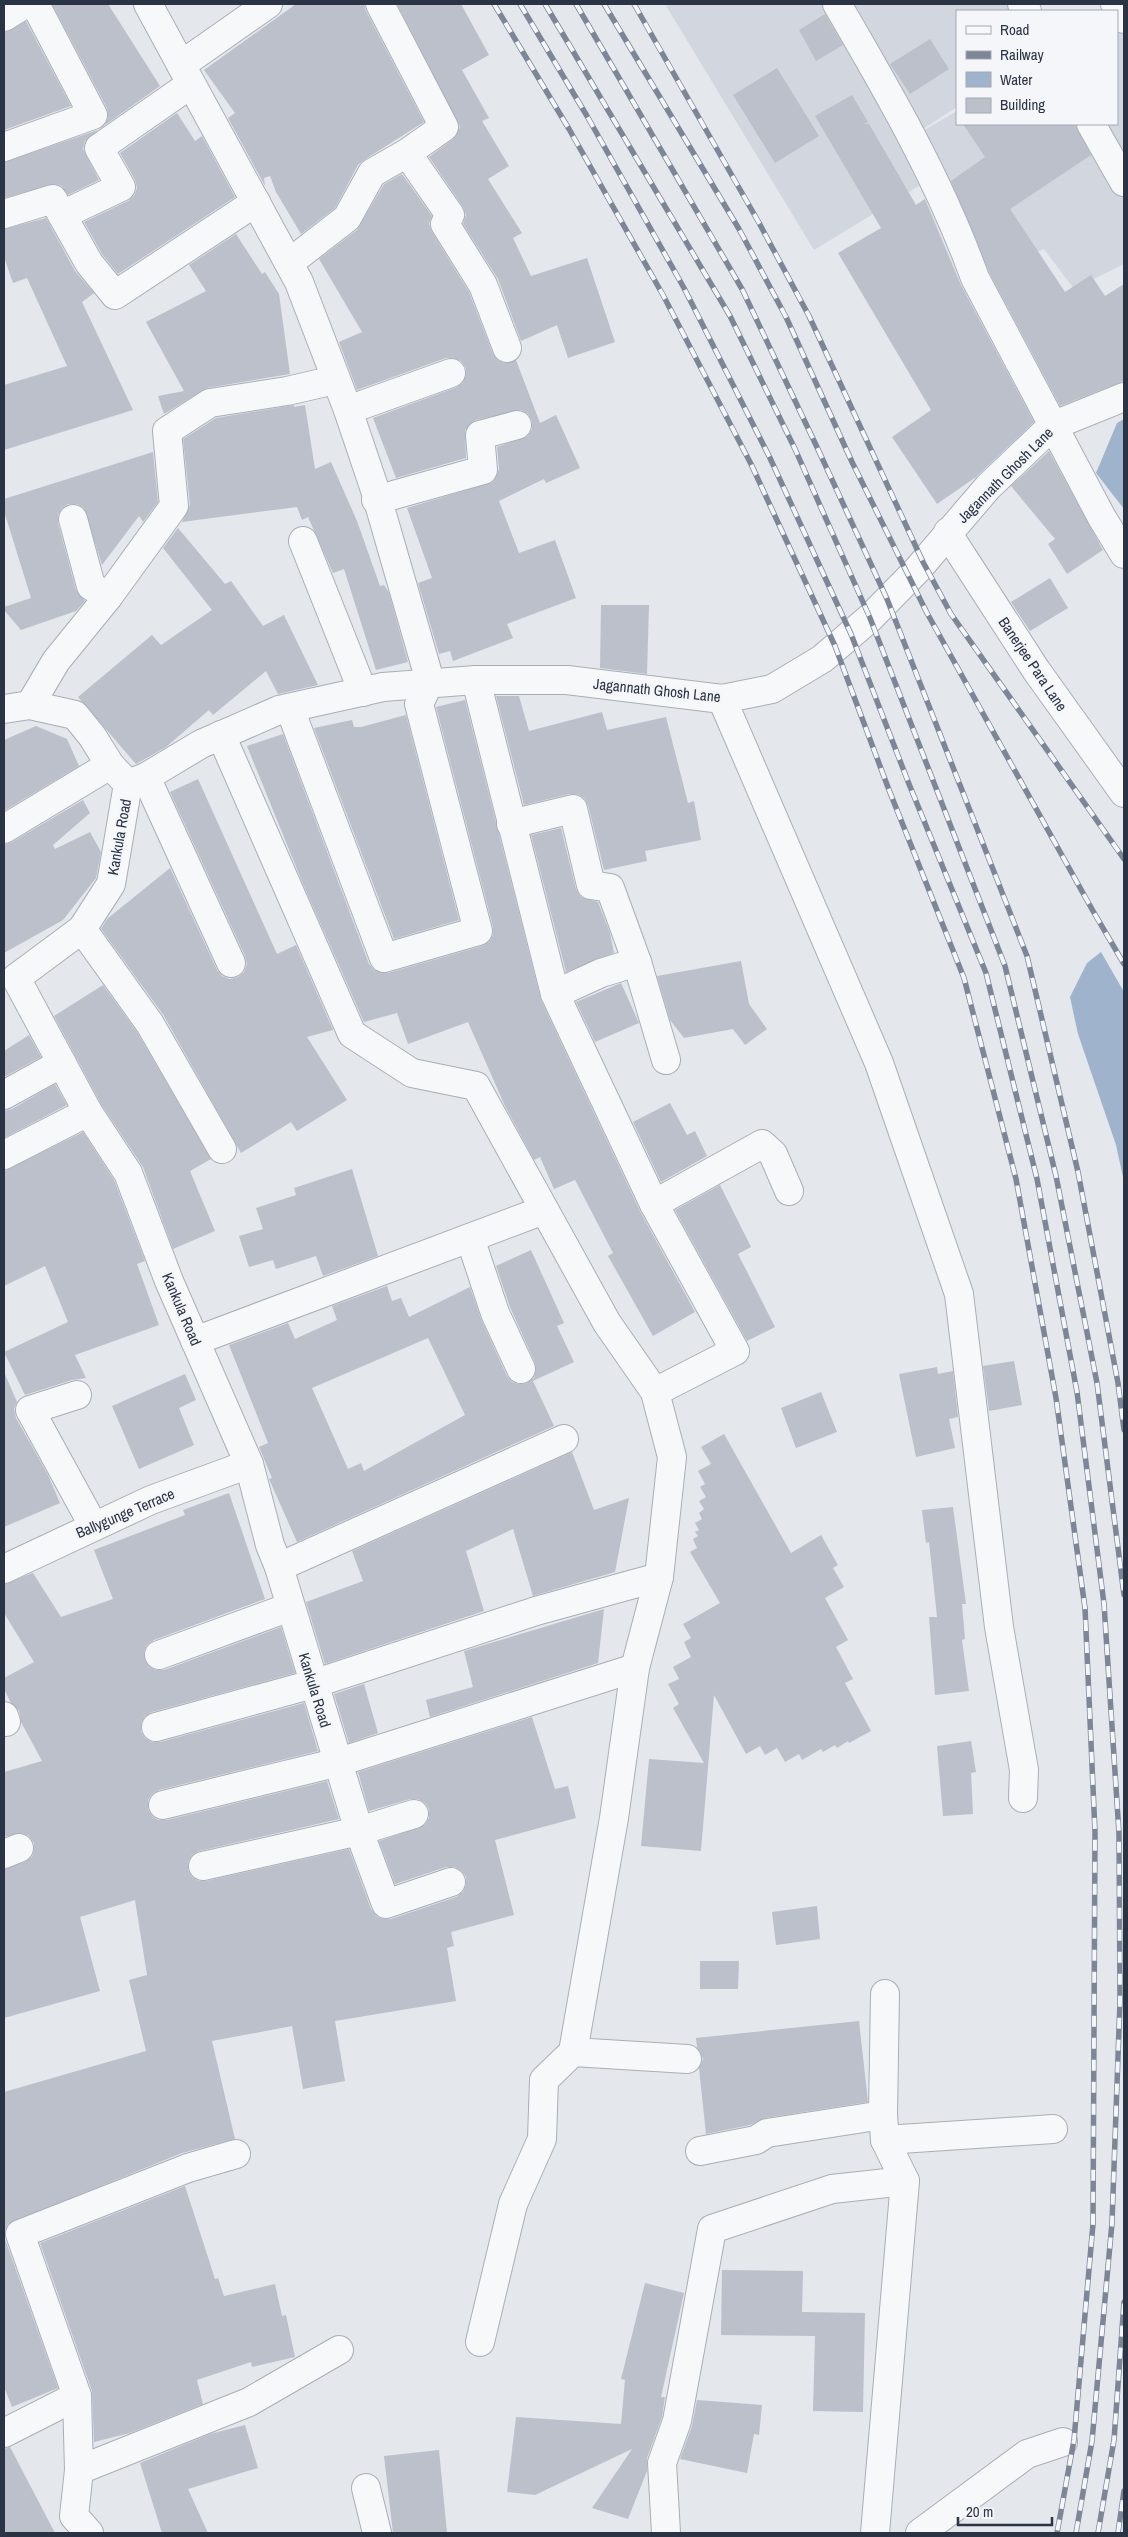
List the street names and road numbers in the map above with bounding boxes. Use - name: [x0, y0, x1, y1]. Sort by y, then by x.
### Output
- street label: Jagannath Ghosh Lane: [952, 422, 1058, 528]
- street label: Banerjee Para Lane: [994, 613, 1072, 715]
- street label: Jagannath Ghosh Lane: [592, 673, 722, 707]
- street label: Kankula Road: [102, 797, 136, 877]
- street label: Kankula Road: [157, 1269, 207, 1349]
- street label: Ballygunge Terrace: [73, 1483, 178, 1543]
- street label: Kankula Road: [294, 1650, 336, 1730]

